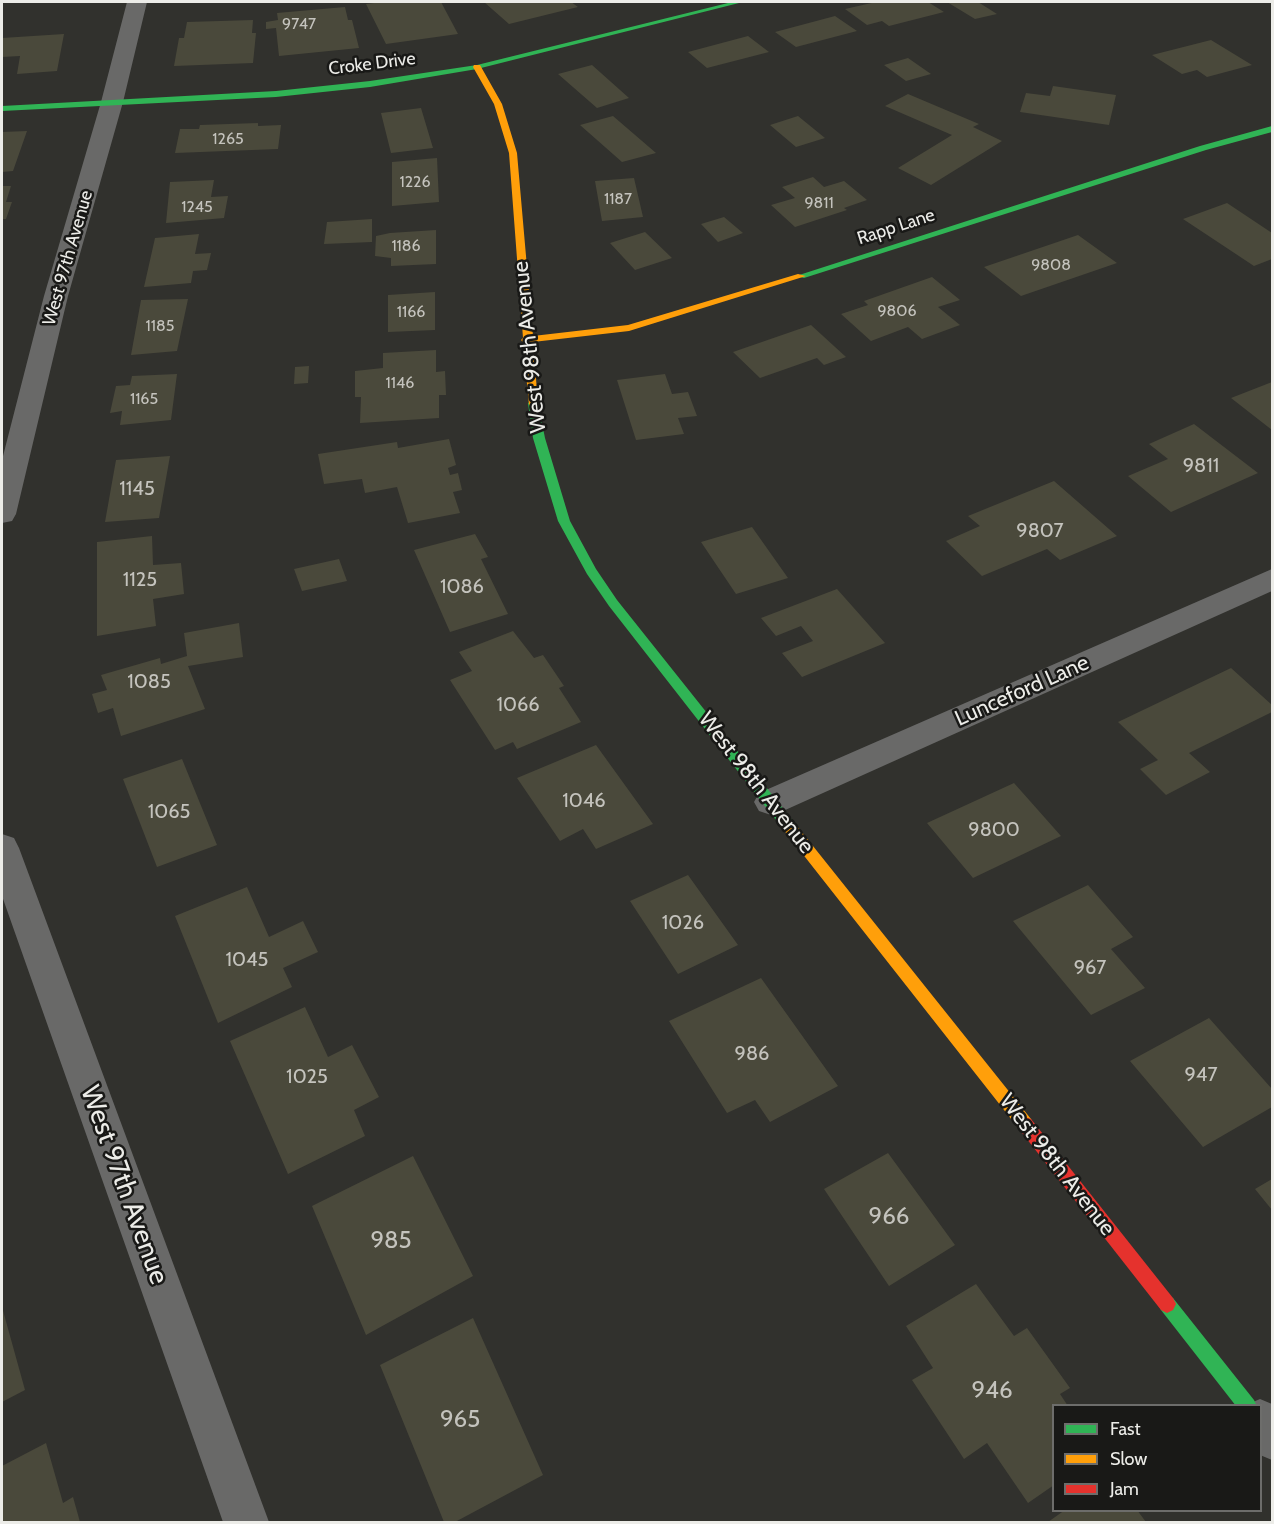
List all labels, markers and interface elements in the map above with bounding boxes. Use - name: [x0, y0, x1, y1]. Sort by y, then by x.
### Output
- house number: 9747: [282, 14, 316, 34]
- street label: Croke Drive: [327, 48, 417, 80]
- house number: 1265: [212, 129, 244, 149]
- house number: 1226: [399, 172, 431, 192]
- street label: West 97th Avenue: [38, 188, 98, 328]
- house number: 1187: [604, 189, 632, 209]
- house number: 9811: [804, 193, 834, 213]
- house number: 1245: [181, 197, 213, 217]
- street label: Rapp Lane: [854, 204, 938, 250]
- house number: 1186: [391, 236, 421, 256]
- house number: 9808: [1031, 255, 1071, 275]
- street label: West 98th Avenue: [508, 260, 552, 434]
- house number: 9806: [877, 301, 917, 321]
- house number: 1166: [397, 302, 425, 322]
- house number: 1185: [146, 316, 174, 336]
- house number: 1146: [386, 373, 414, 393]
- house number: 1165: [130, 389, 158, 409]
- house number: 9811: [1183, 454, 1219, 478]
- house number: 1145: [119, 477, 155, 501]
- house number: 9807: [1016, 519, 1064, 543]
- house number: 1125: [123, 568, 157, 592]
- house number: 1086: [440, 575, 484, 599]
- street label: Lunceford Lane: [951, 650, 1093, 732]
- house number: 1085: [127, 670, 171, 694]
- house number: 1066: [496, 693, 540, 717]
- street label: West 98th Avenue: [692, 707, 820, 859]
- house number: 1046: [562, 789, 606, 813]
- house number: 1065: [148, 800, 190, 824]
- house number: 9800: [968, 818, 1020, 842]
- house number: 1026: [662, 911, 704, 935]
- house number: 1045: [226, 948, 268, 972]
- house number: 967: [1074, 956, 1106, 980]
- house number: 986: [735, 1042, 769, 1066]
- house number: 947: [1185, 1063, 1217, 1087]
- house number: 1025: [286, 1065, 328, 1089]
- street label: West 97th Avenue: [73, 1081, 175, 1289]
- street label: West 98th Avenue: [993, 1089, 1121, 1241]
- house number: 966: [869, 1203, 909, 1231]
- house number: 985: [370, 1227, 412, 1255]
- house number: 946: [971, 1377, 1013, 1405]
- legend: [1052, 1404, 1262, 1512]
- house number: 965: [440, 1406, 480, 1434]
- text: Fast: [1110, 1418, 1141, 1440]
- text: Slow: [1110, 1448, 1147, 1470]
- text: Jam: [1110, 1478, 1139, 1500]

